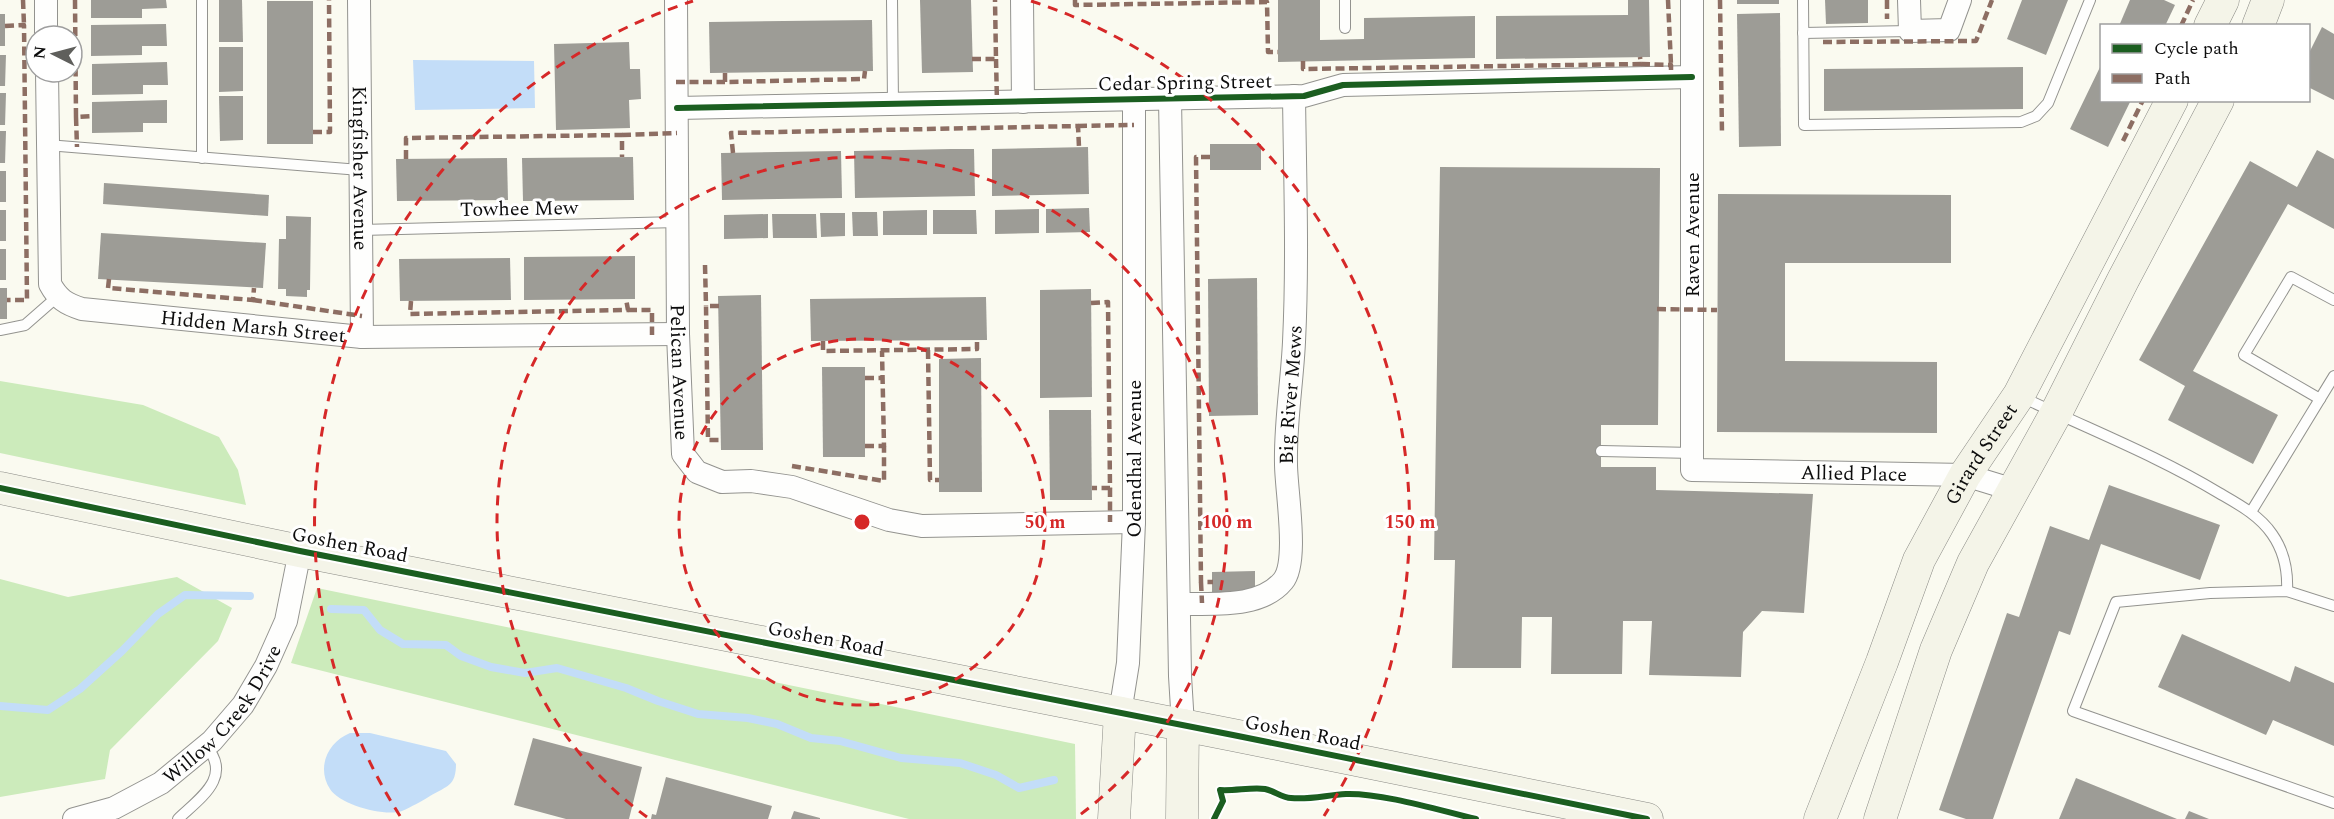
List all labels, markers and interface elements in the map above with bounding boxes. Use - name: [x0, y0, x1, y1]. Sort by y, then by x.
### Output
- north arrow: [24, 24, 84, 84]
- legend: [2100, 24, 2310, 102]
- text: Cycle path: [2154, 35, 2239, 62]
- text: N: [27, 45, 53, 60]
- text: Path: [2154, 65, 2191, 92]
- street label: Cedar Spring Street: [1098, 66, 1272, 100]
- street label: Kingfisher Avenue: [344, 85, 375, 251]
- street label: Raven Avenue: [1678, 172, 1708, 298]
- street label: Towhee Mew: [460, 193, 579, 225]
- street label: Hidden Marsh Street: [159, 303, 347, 351]
- street label: Pelican Avenue: [662, 304, 696, 441]
- street label: Big River Mews: [1272, 325, 1311, 465]
- street label: Odendhal Avenue: [1119, 380, 1150, 538]
- street label: Girard Street: [1937, 397, 2025, 511]
- street label: Allied Place: [1800, 458, 1907, 490]
- text: 50 m: [1025, 509, 1065, 536]
- text: 100 m: [1201, 509, 1253, 536]
- text: 150 m: [1384, 509, 1436, 536]
- centre of rings: [852, 512, 872, 532]
- street label: Goshen Road: [289, 519, 411, 571]
- street label: Goshen Road: [765, 613, 887, 665]
- street label: Willow Creek Drive: [156, 640, 290, 792]
- street label: Goshen Road: [1242, 707, 1364, 759]

